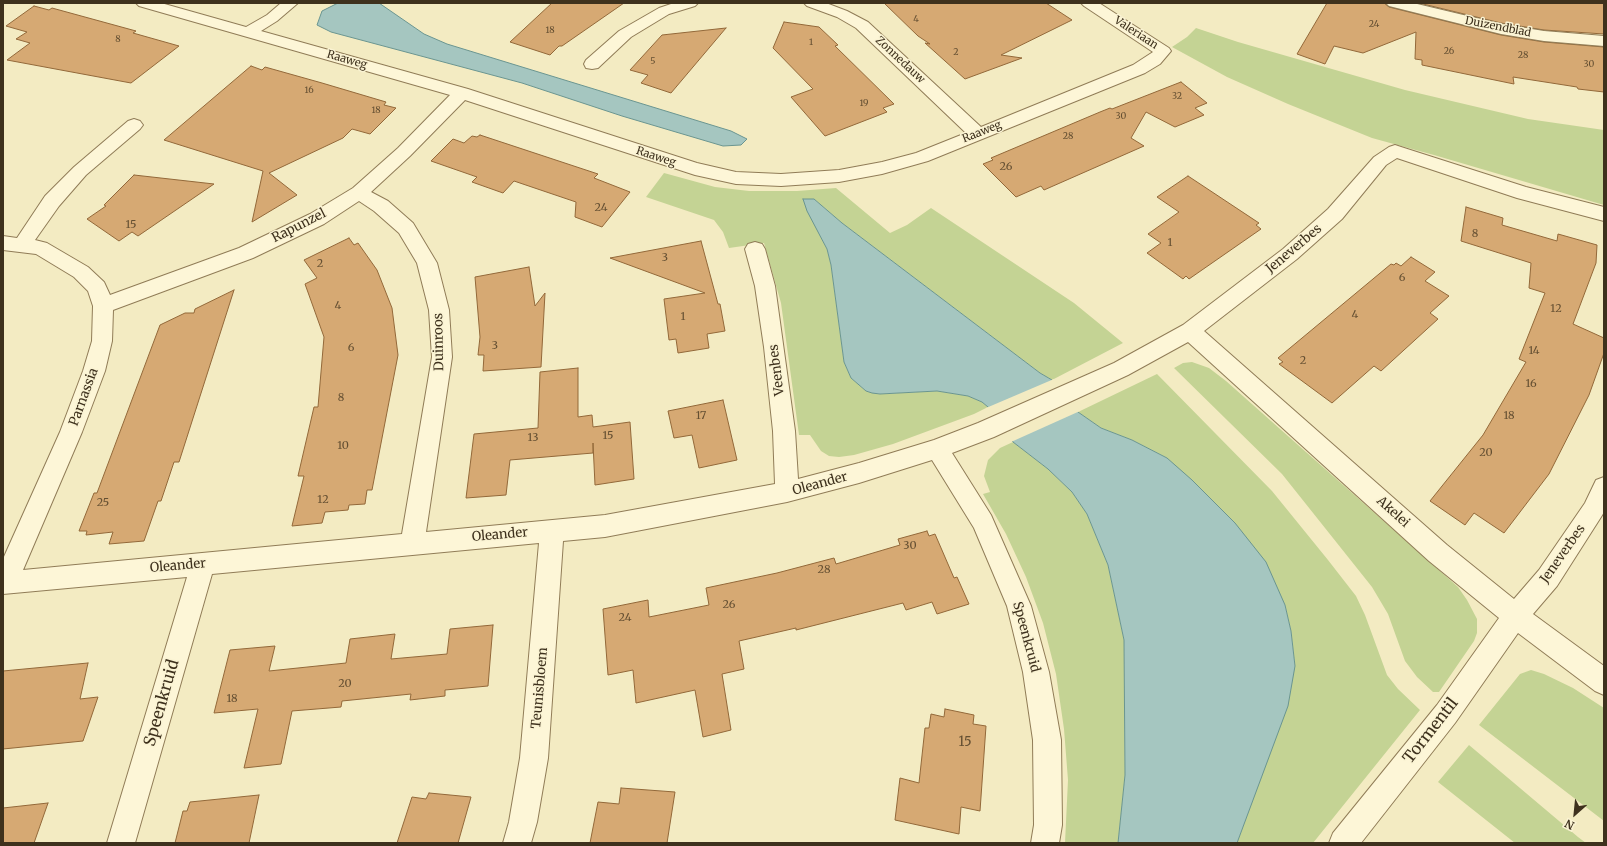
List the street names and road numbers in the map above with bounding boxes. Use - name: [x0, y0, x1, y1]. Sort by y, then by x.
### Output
- street label: Valeriaan: [1112, 14, 1160, 52]
- street label: Duizendblad: [1464, 14, 1532, 40]
- street label: Zonnedauw: [873, 34, 927, 86]
- street label: Raaweg: [325, 48, 369, 72]
- street label: Raaweg: [960, 118, 1004, 146]
- street label: Raaweg: [634, 144, 678, 170]
- street label: Rapunzel: [269, 206, 329, 246]
- street label: Jeneverbes: [1263, 221, 1325, 277]
- street label: Duinroos: [431, 313, 447, 371]
- street label: Veenbes: [766, 343, 788, 397]
- street label: Parnassia: [66, 366, 102, 428]
- street label: Oleander: [791, 469, 849, 499]
- street label: Akelei: [1373, 493, 1413, 531]
- street label: Jeneverbes: [1537, 522, 1589, 586]
- street label: Oleander: [471, 525, 529, 545]
- street label: Oleander: [149, 556, 207, 576]
- street label: Speenkruid: [1009, 600, 1043, 674]
- street label: Teunisbloem: [529, 647, 551, 729]
- street label: Speenkruid: [140, 657, 184, 749]
- street label: Tormentil: [1399, 694, 1463, 768]

